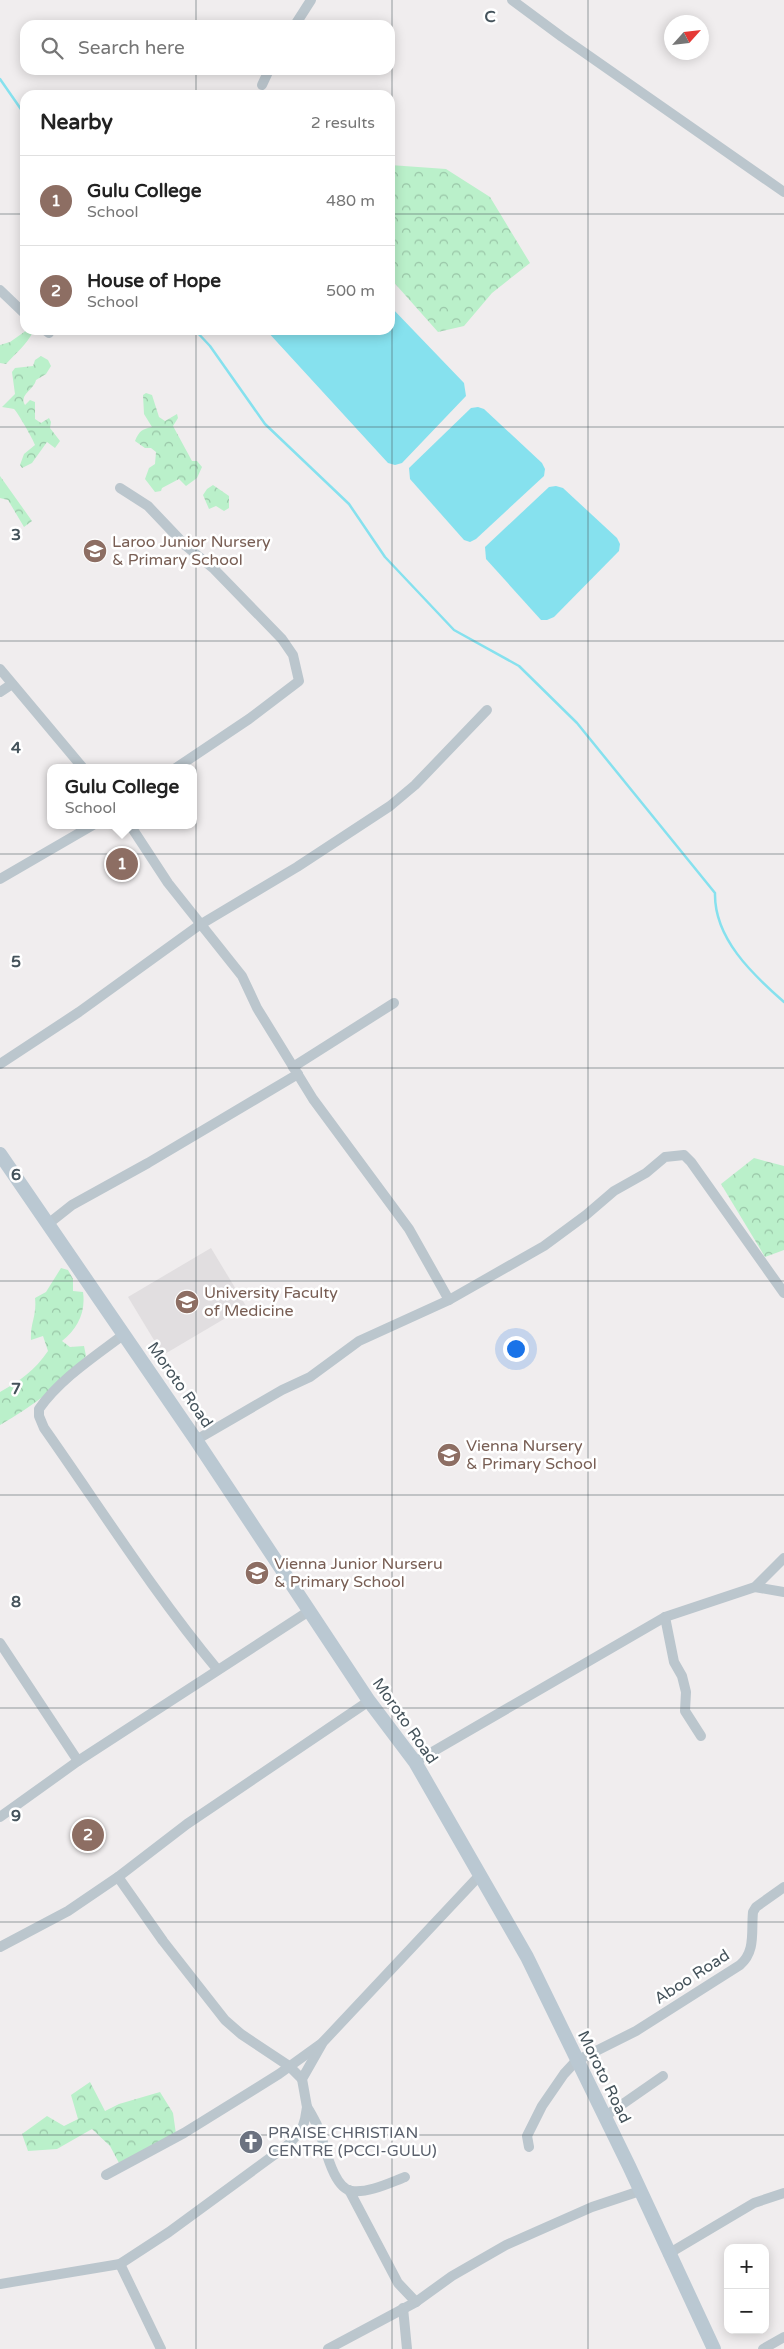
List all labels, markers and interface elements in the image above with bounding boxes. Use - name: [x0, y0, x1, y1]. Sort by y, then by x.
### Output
- text: C: [484, 7, 496, 27]
- north arrow: [664, 15, 709, 60]
- search box: [20, 20, 395, 75]
- icon: search: [38, 34, 66, 62]
- text: Search here: [78, 37, 185, 59]
- text: Nearby: [40, 110, 113, 135]
- text: 2 results: [311, 113, 375, 133]
- text: Gulu College: [87, 180, 202, 202]
- text: 1: [51, 191, 61, 211]
- text: 480 m: [326, 191, 375, 211]
- text: School: [87, 202, 139, 222]
- text: House of Hope: [87, 270, 221, 292]
- text: 2: [51, 281, 61, 301]
- text: 500 m: [326, 281, 375, 301]
- text: School: [87, 292, 139, 312]
- text: 3: [11, 525, 21, 545]
- place label: Laroo Junior Nursery & Primary School: [112, 532, 271, 570]
- school or university icon: Laroo Junior Nursery & Primary School: [82, 538, 108, 564]
- text: 4: [11, 738, 21, 758]
- popup: [47, 764, 197, 829]
- text: Gulu College: [65, 776, 179, 798]
- text: School: [65, 798, 116, 818]
- pin: 1: [106, 845, 138, 883]
- text: 5: [11, 952, 21, 972]
- text: 6: [11, 1165, 21, 1185]
- place label: University Faculty of Medicine: [204, 1283, 338, 1321]
- school or university icon: University Faculty of Medicine: [174, 1289, 200, 1315]
- your location: [503, 1336, 529, 1362]
- street label: Moroto Road: [143, 1338, 217, 1432]
- text: 7: [11, 1379, 21, 1399]
- place label: Vienna Nursery & Primary School: [466, 1436, 597, 1474]
- school or university icon: Vienna Nursery & Primary School: [436, 1442, 462, 1468]
- place label: Vienna Junior Nurseru & Primary School: [274, 1554, 443, 1592]
- school or university icon: Vienna Junior Nurseru & Primary School: [244, 1560, 270, 1586]
- text: 8: [11, 1592, 21, 1612]
- street label: Moroto Road: [368, 1674, 442, 1768]
- text: 9: [11, 1806, 21, 1826]
- pin: 2: [72, 1816, 104, 1854]
- street label: Aboo Road: [651, 1945, 733, 2009]
- street label: Moroto Road: [573, 2027, 635, 2127]
- place label: PRAISE CHRISTIAN CENTRE (PCCI-GULU): [268, 2123, 437, 2161]
- church icon: PRAISE CHRISTIAN CENTRE (PCCI-GULU): [238, 2129, 264, 2155]
- map controls: [724, 2244, 769, 2334]
- button: +: [724, 2244, 769, 2289]
- button: −: [724, 2289, 769, 2334]

